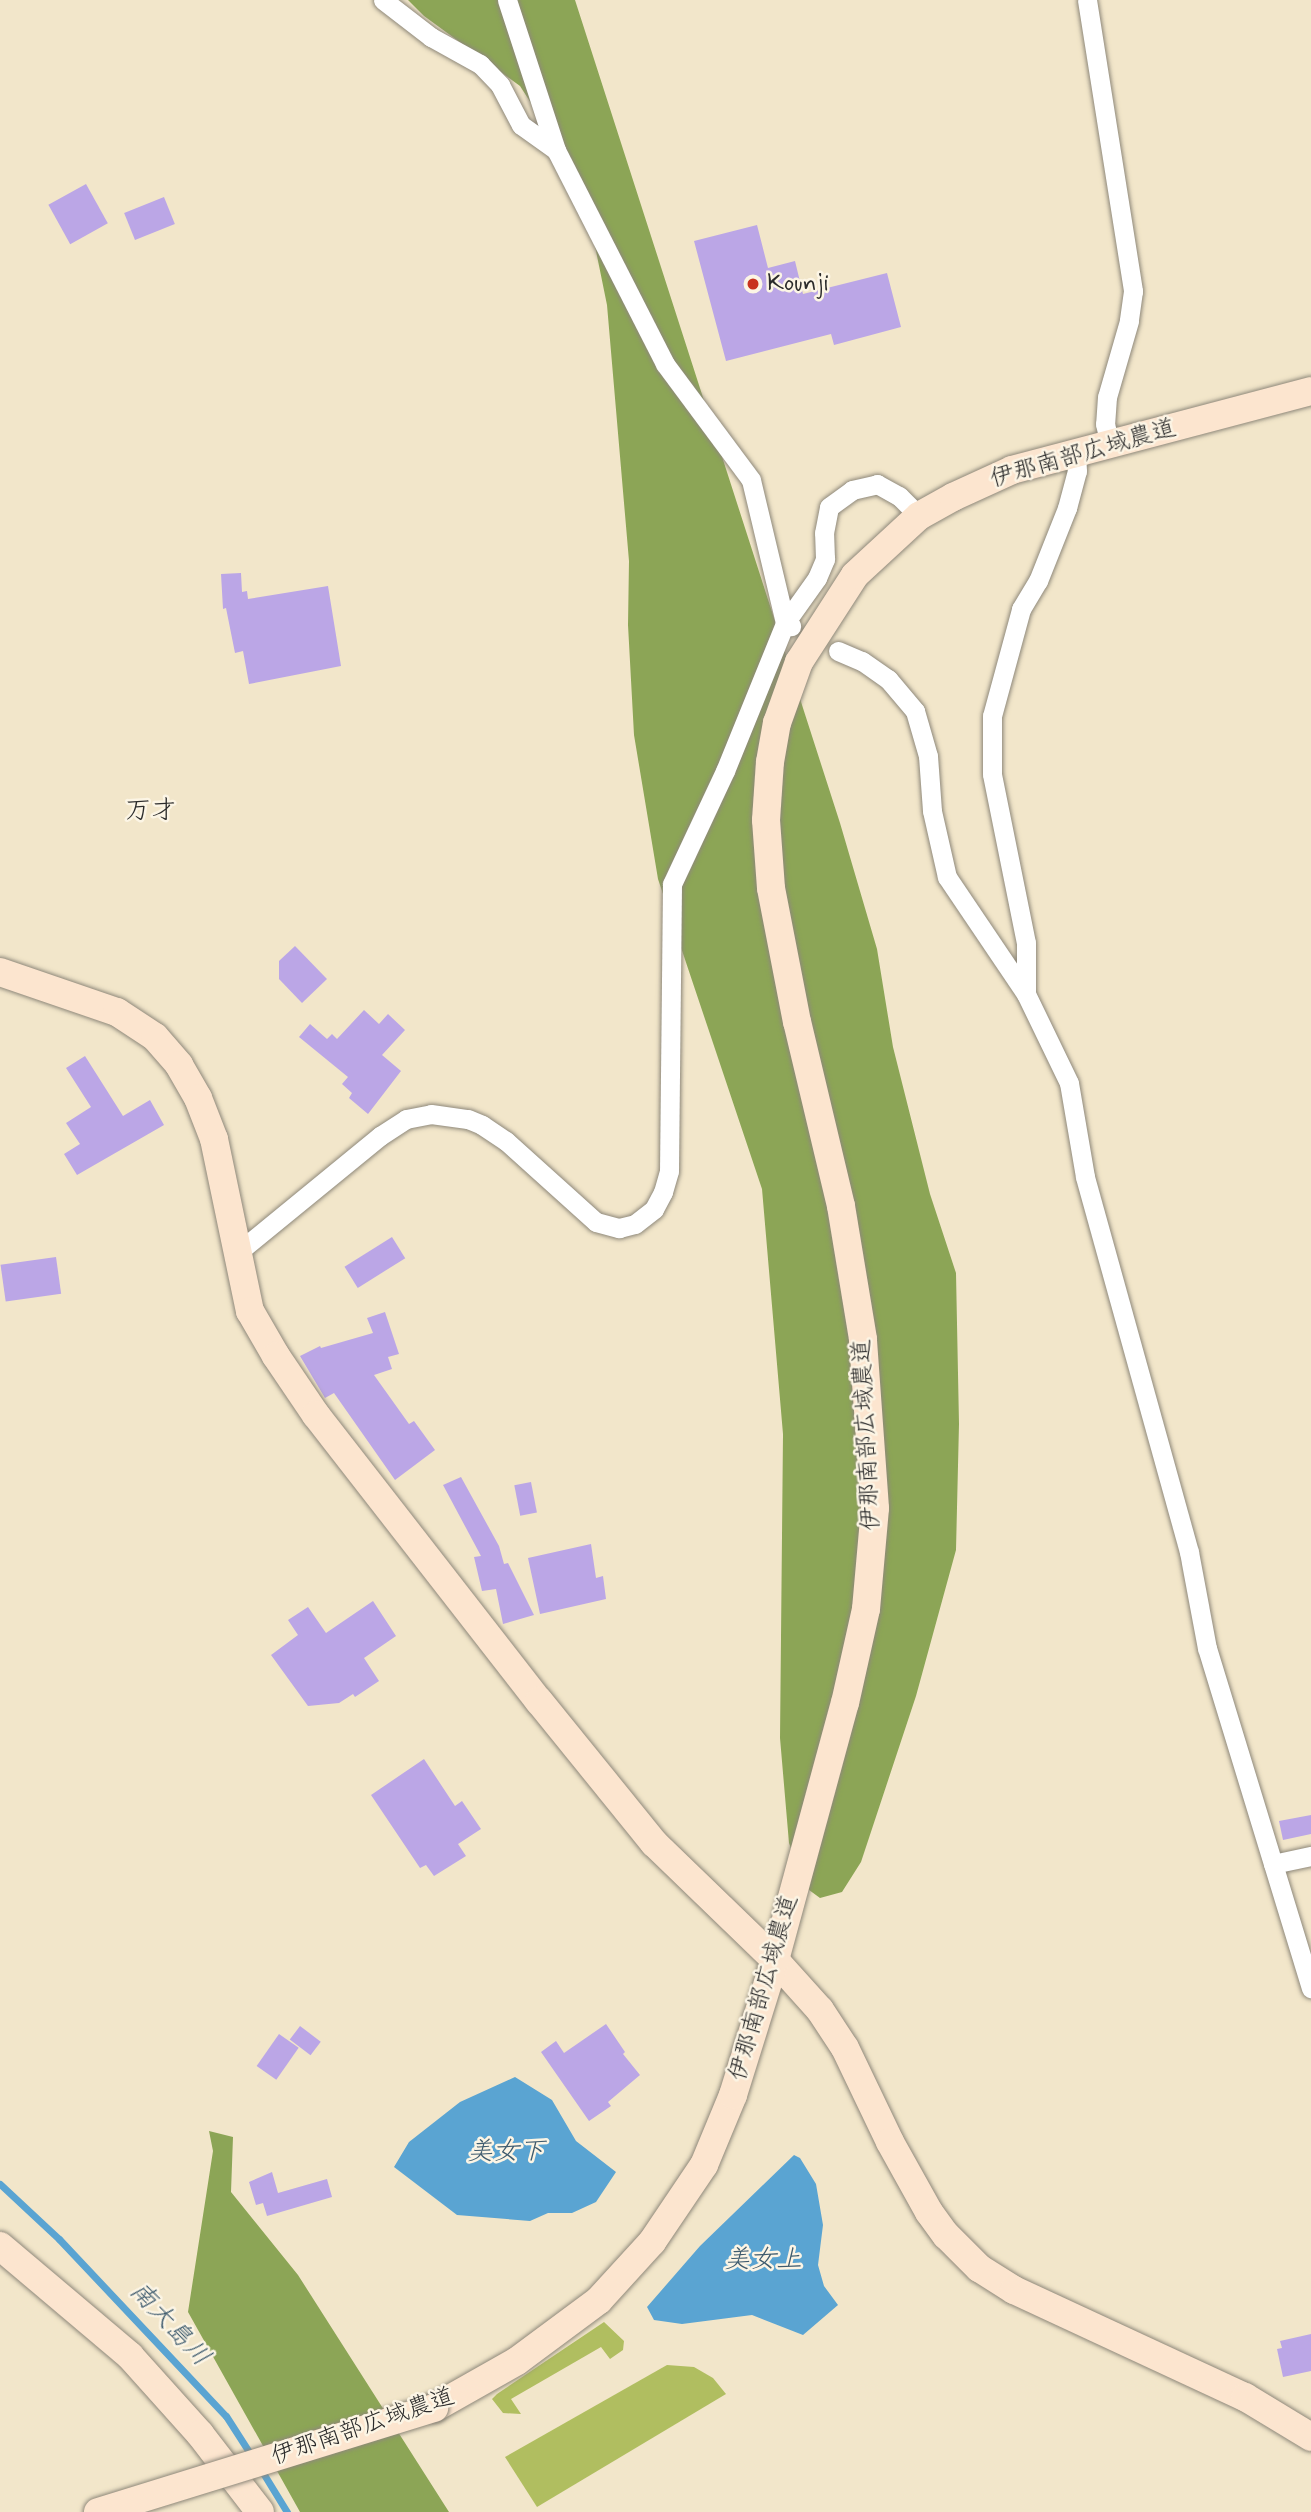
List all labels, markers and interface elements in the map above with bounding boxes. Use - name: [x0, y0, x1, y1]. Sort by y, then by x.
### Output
- place label: Kounji: [767, 270, 829, 298]
- marker: Kounji: [745, 276, 761, 292]
- street label: 伊那南部広域農道: [987, 414, 1179, 494]
- district label: 万才: [125, 796, 177, 828]
- street label: 伊那南部広域農道: [848, 1338, 886, 1532]
- street label: 伊那南部広域農道: [724, 1892, 804, 2084]
- water label: 美女下: [467, 2137, 545, 2169]
- water label: 美女上: [724, 2245, 802, 2277]
- water label: 南大島川: [122, 2276, 216, 2374]
- street label: 伊那南部広域農道: [268, 2382, 458, 2472]

